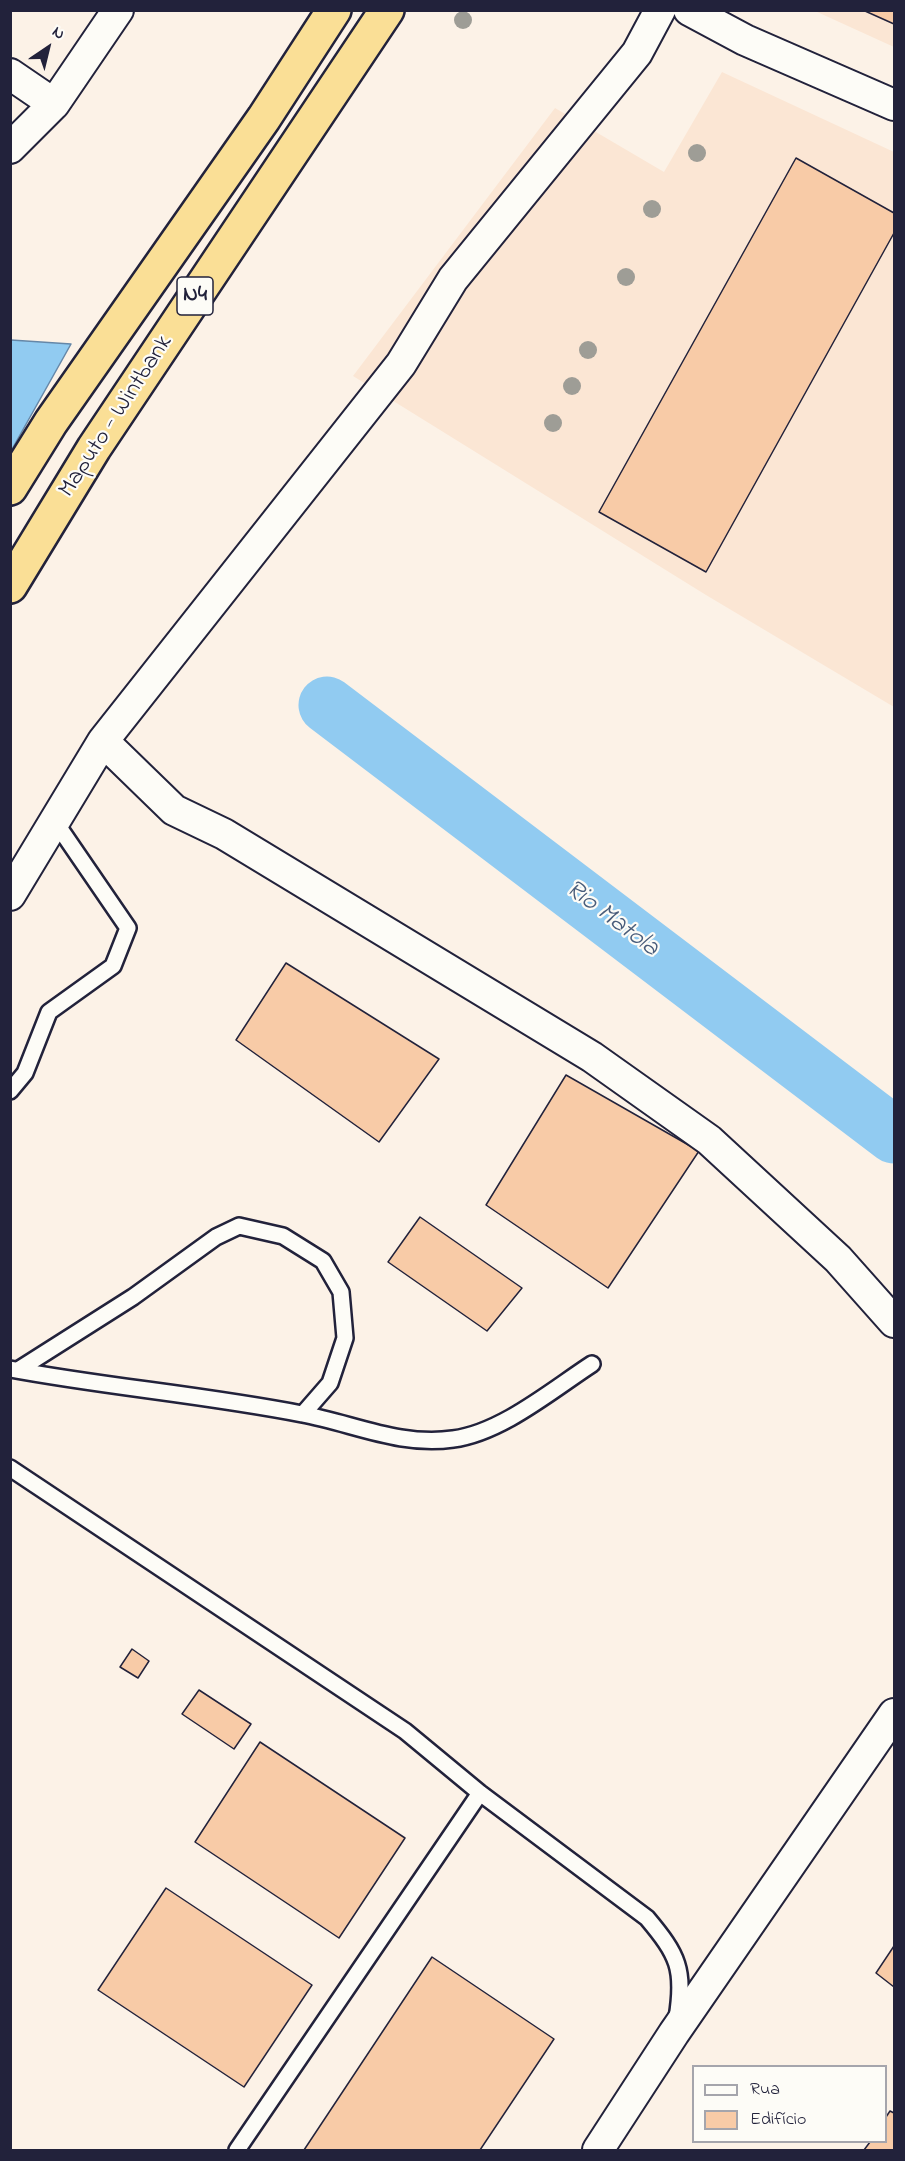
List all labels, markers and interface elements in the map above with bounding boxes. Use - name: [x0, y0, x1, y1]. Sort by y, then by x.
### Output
- north arrow: [18, 18, 78, 78]
- text: N: [47, 20, 70, 46]
- road number: N4: [177, 277, 213, 315]
- street label: Maputo - Wintbank: [54, 330, 180, 504]
- water label: Rio Matola: [558, 875, 664, 965]
- legend: [692, 2065, 887, 2143]
- text: Rua: [750, 2077, 780, 2103]
- text: Edifício: [750, 2107, 806, 2133]

